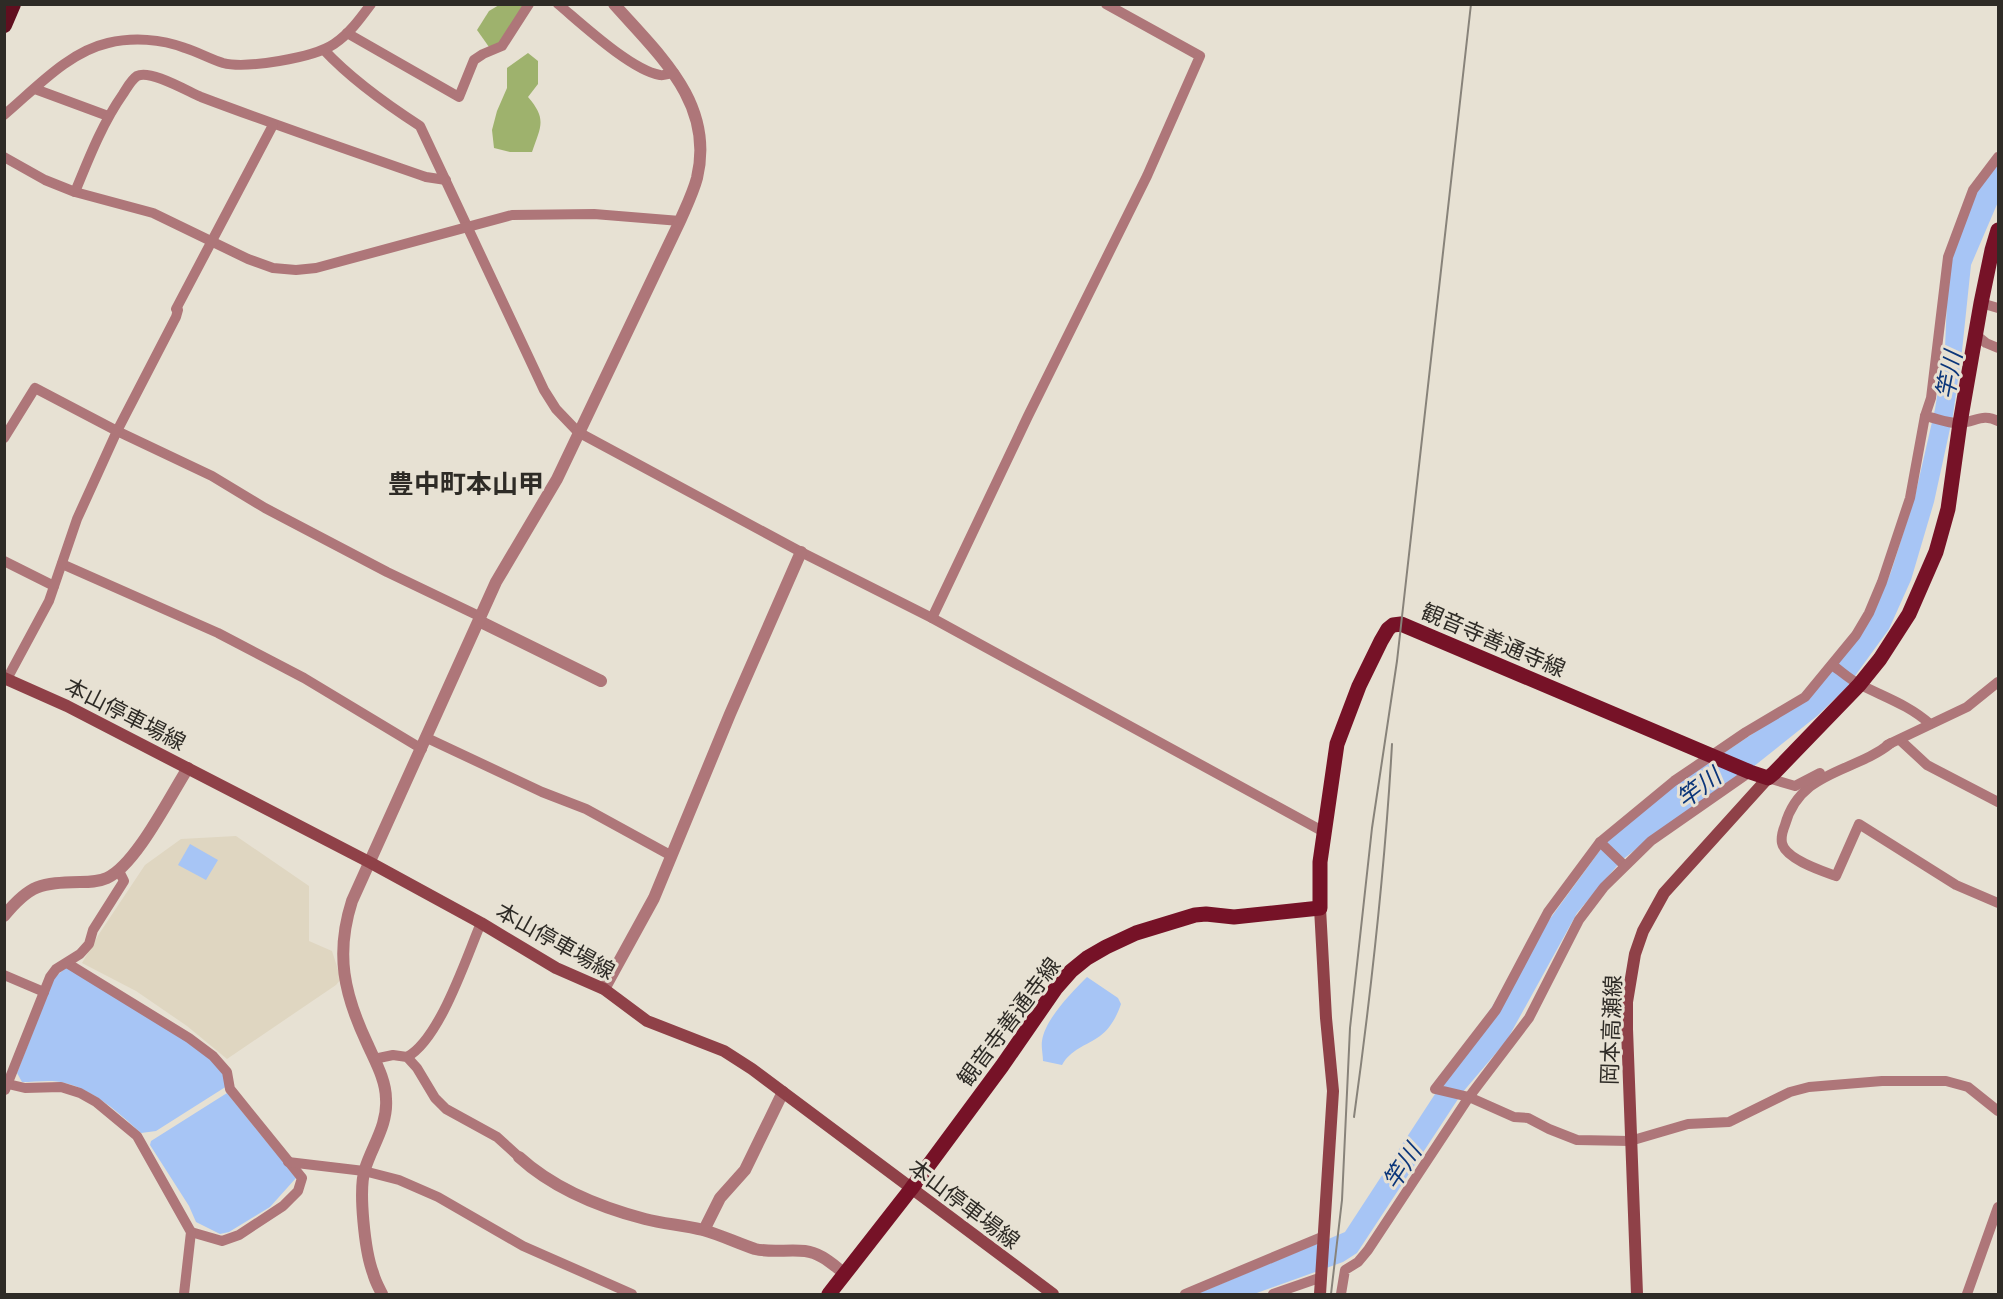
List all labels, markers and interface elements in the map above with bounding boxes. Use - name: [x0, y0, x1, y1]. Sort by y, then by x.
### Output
- water label: 竿川: [1929, 346, 1967, 401]
- district label: 豊中町本山甲: [388, 467, 544, 498]
- street label: 観音寺善通寺線: [1418, 597, 1570, 681]
- street label: 本山停車場線: [61, 671, 191, 755]
- water label: 竿川: [1670, 759, 1728, 813]
- street label: 本山停車場線: [492, 897, 620, 983]
- street label: 観音寺善通寺線: [951, 952, 1065, 1090]
- street label: 岡本高瀬線: [1595, 975, 1625, 1085]
- water label: 竿川: [1376, 1135, 1428, 1194]
- street label: 本山停車場線: [904, 1153, 1026, 1253]

